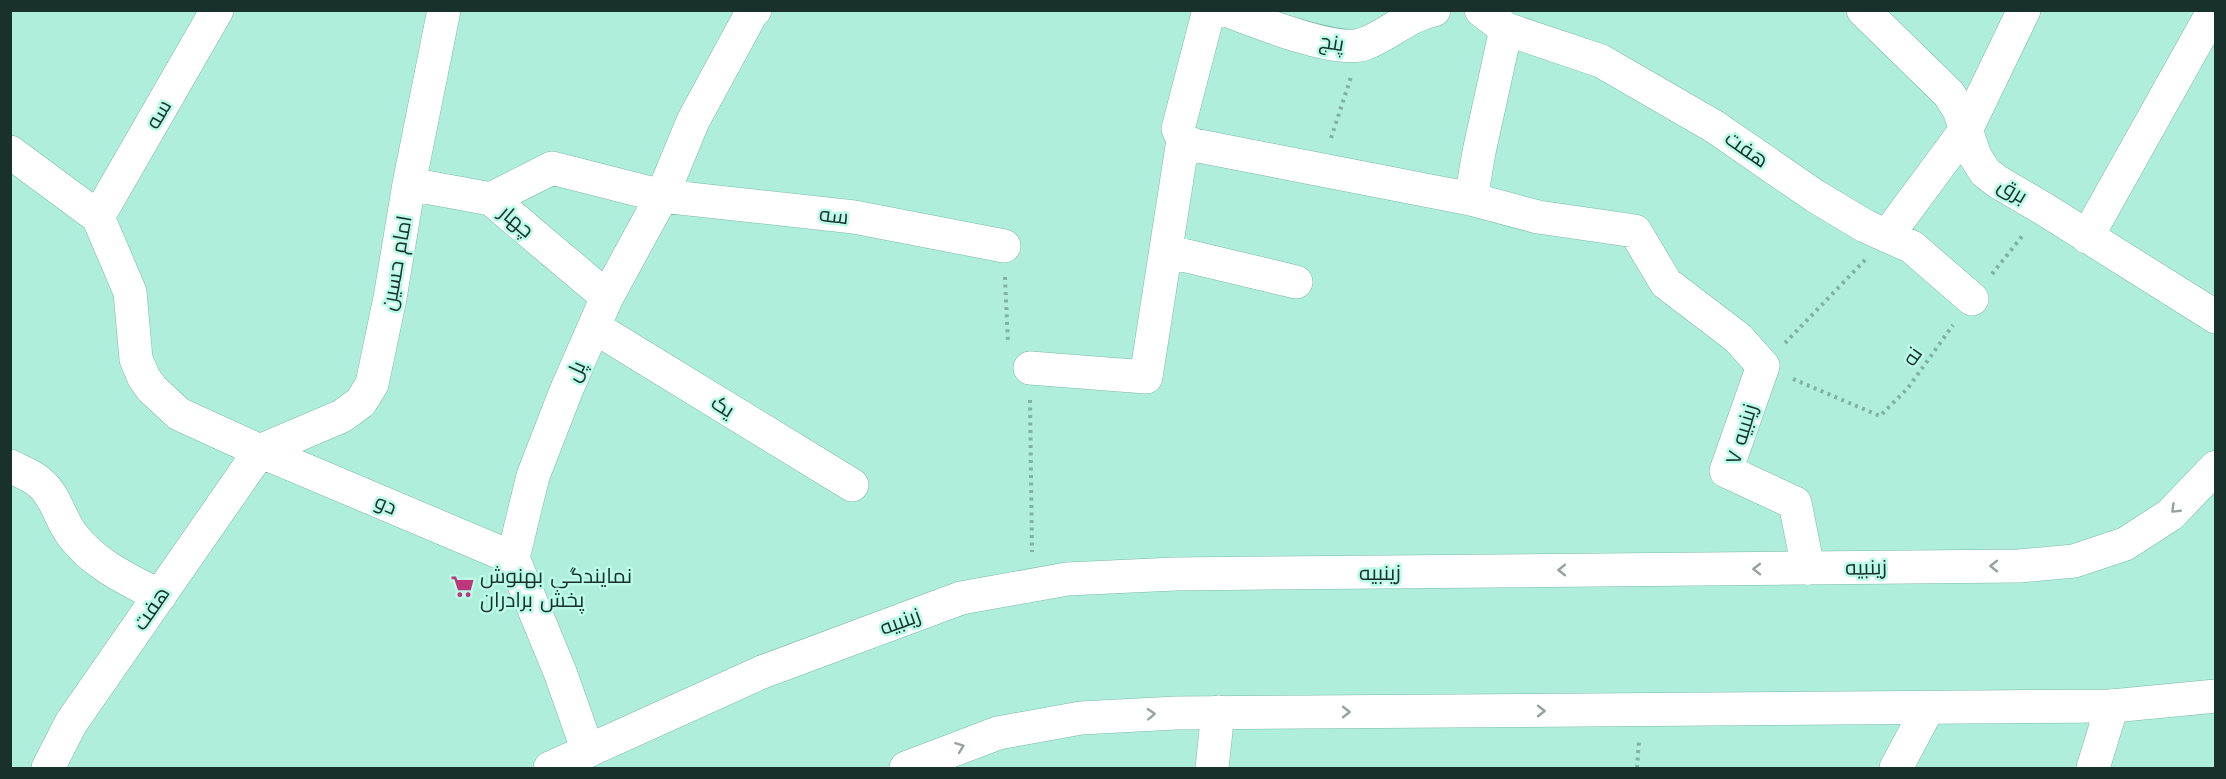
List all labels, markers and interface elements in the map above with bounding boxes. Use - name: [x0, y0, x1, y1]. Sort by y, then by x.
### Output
- street label: پنج: [1317, 28, 1347, 58]
- street label: سه: [140, 95, 176, 133]
- street label: هفت: [1720, 125, 1774, 173]
- street label: برق: [1993, 172, 2032, 209]
- street label: چهار: [493, 199, 539, 244]
- street label: سه: [818, 201, 850, 229]
- street label: امام حسین: [375, 213, 419, 313]
- street label: نه: [1897, 342, 1927, 370]
- street label: پل: [559, 356, 593, 386]
- street label: یک: [707, 389, 740, 423]
- street label: زینبیه ۷: [1720, 401, 1762, 467]
- street label: دو: [371, 488, 401, 520]
- one-way arrow: [2171, 502, 2181, 513]
- street label: زینبیه: [1845, 554, 1887, 580]
- street label: زینبیه: [1359, 560, 1401, 585]
- one-way arrow: [1989, 560, 1998, 572]
- one-way arrow: [1752, 562, 1761, 575]
- place label: نمایندگی بهنوش پخش برادران: [480, 563, 632, 614]
- one-way arrow: [1557, 564, 1566, 576]
- supermarket icon: نمایندگی بهنوش پخش برادران: [449, 574, 475, 600]
- street label: هفت: [127, 581, 175, 635]
- street label: زینبیه: [876, 602, 924, 640]
- one-way arrow: [1536, 705, 1545, 717]
- one-way arrow: [1341, 706, 1350, 718]
- one-way arrow: [1146, 708, 1156, 721]
- one-way arrow: [954, 742, 965, 755]

